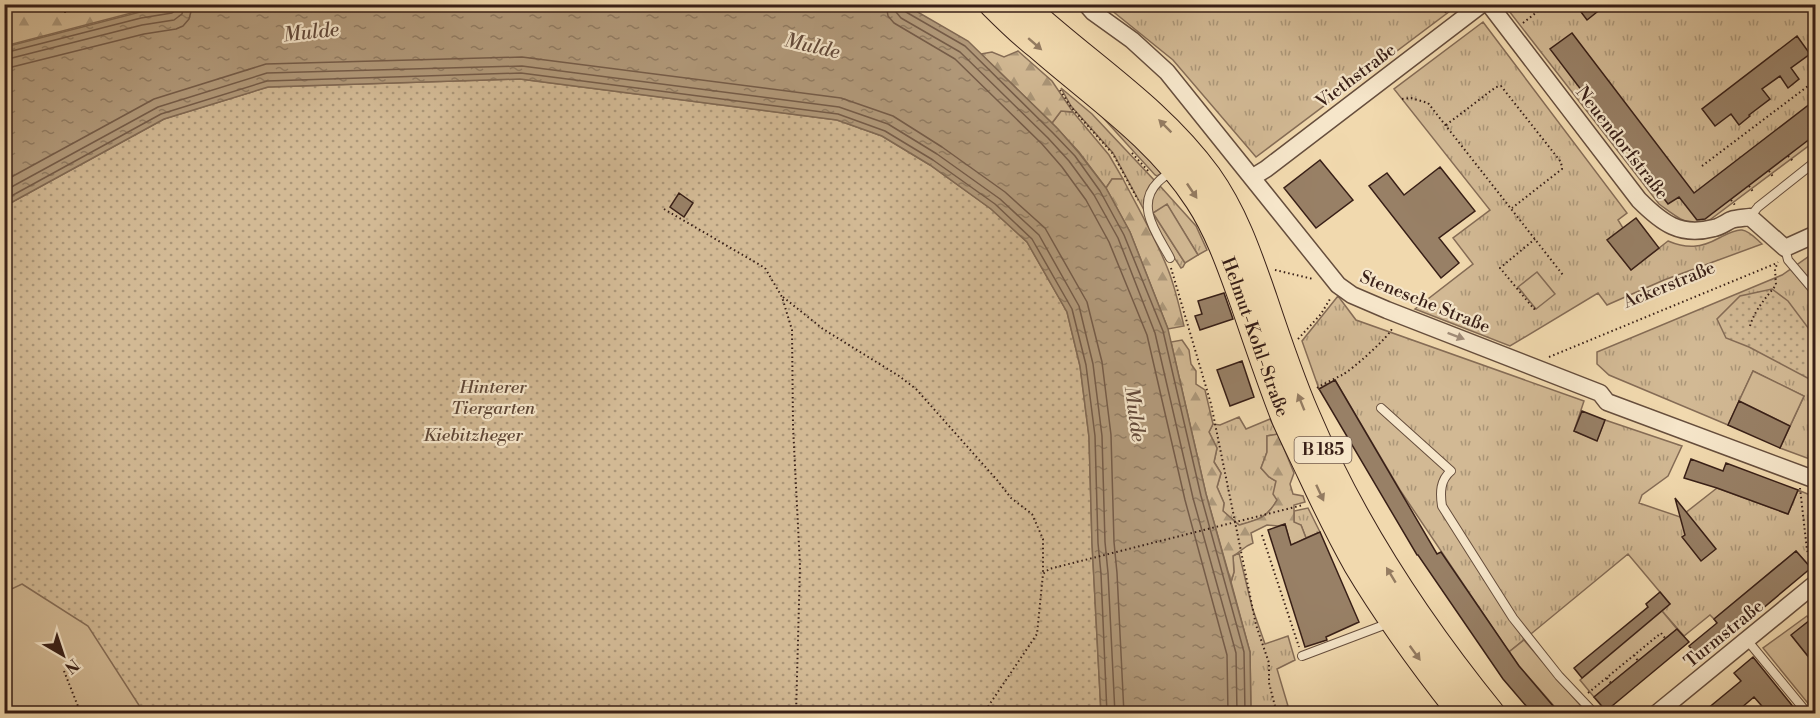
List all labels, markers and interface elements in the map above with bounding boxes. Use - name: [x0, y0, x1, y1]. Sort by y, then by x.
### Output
- water label: Mulde: [282, 18, 341, 48]
- water label: Mulde: [782, 29, 843, 66]
- one-way arrow: [1027, 37, 1042, 50]
- street label: Viethstraße: [1311, 38, 1401, 114]
- street label: Neuendorfstraße: [1570, 82, 1674, 204]
- one-way arrow: [1158, 120, 1172, 134]
- one-way arrow: [1186, 183, 1197, 199]
- street label: Helmut-Kohl-Straße: [1216, 254, 1294, 420]
- street label: Ackerstraße: [1619, 256, 1718, 314]
- street label: Stenesche Straße: [1356, 265, 1494, 339]
- one-way arrow: [1447, 331, 1465, 341]
- park label: Hinterer Tiergarten: [451, 376, 536, 420]
- water label: Mulde: [1118, 385, 1150, 444]
- one-way arrow: [1296, 393, 1305, 411]
- park label: Kiebitzheger: [423, 424, 523, 447]
- road number: B 185: [1294, 437, 1352, 463]
- one-way arrow: [1315, 485, 1324, 502]
- one-way arrow: [1386, 567, 1397, 583]
- street label: Turmstraße: [1680, 595, 1768, 673]
- north arrow: [33, 625, 93, 685]
- one-way arrow: [1409, 646, 1421, 661]
- text: N: [60, 654, 83, 678]

